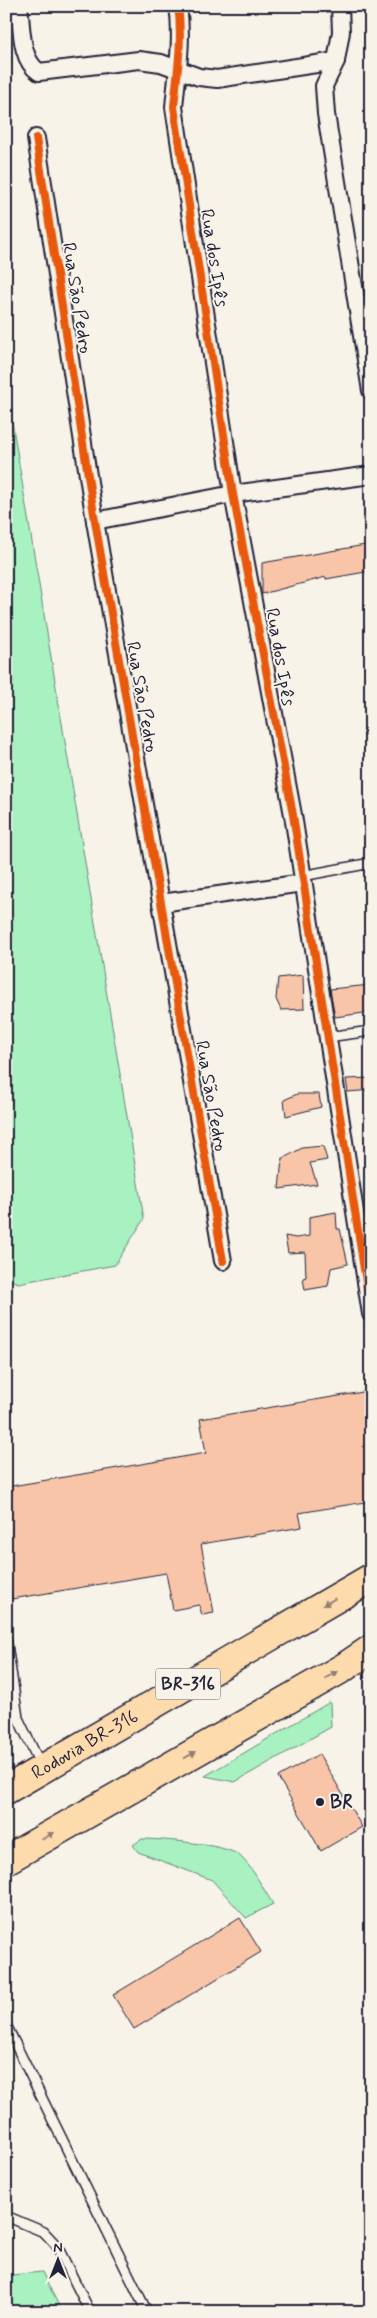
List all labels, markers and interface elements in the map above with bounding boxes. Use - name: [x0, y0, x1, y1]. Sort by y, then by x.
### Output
- street label: Rua dos Ipês: [194, 207, 234, 310]
- street label: Rua São Pedro: [56, 241, 98, 355]
- street label: Rua dos Ipês: [259, 606, 301, 709]
- street label: Rua São Pedro: [120, 640, 164, 754]
- street label: Rua São Pedro: [189, 1039, 233, 1153]
- one-way arrow: [322, 1598, 335, 1607]
- road number: BR-316: [156, 1668, 220, 1700]
- one-way arrow: [324, 1670, 337, 1679]
- street label: Rodovia BR-316: [27, 1704, 143, 1785]
- one-way arrow: [183, 1751, 196, 1760]
- place label: BR: [330, 1790, 353, 1815]
- marker: BR: [314, 1796, 326, 1808]
- one-way arrow: [42, 1831, 55, 1840]
- north arrow: [32, 2236, 82, 2286]
- text: N: [53, 2239, 63, 2257]

